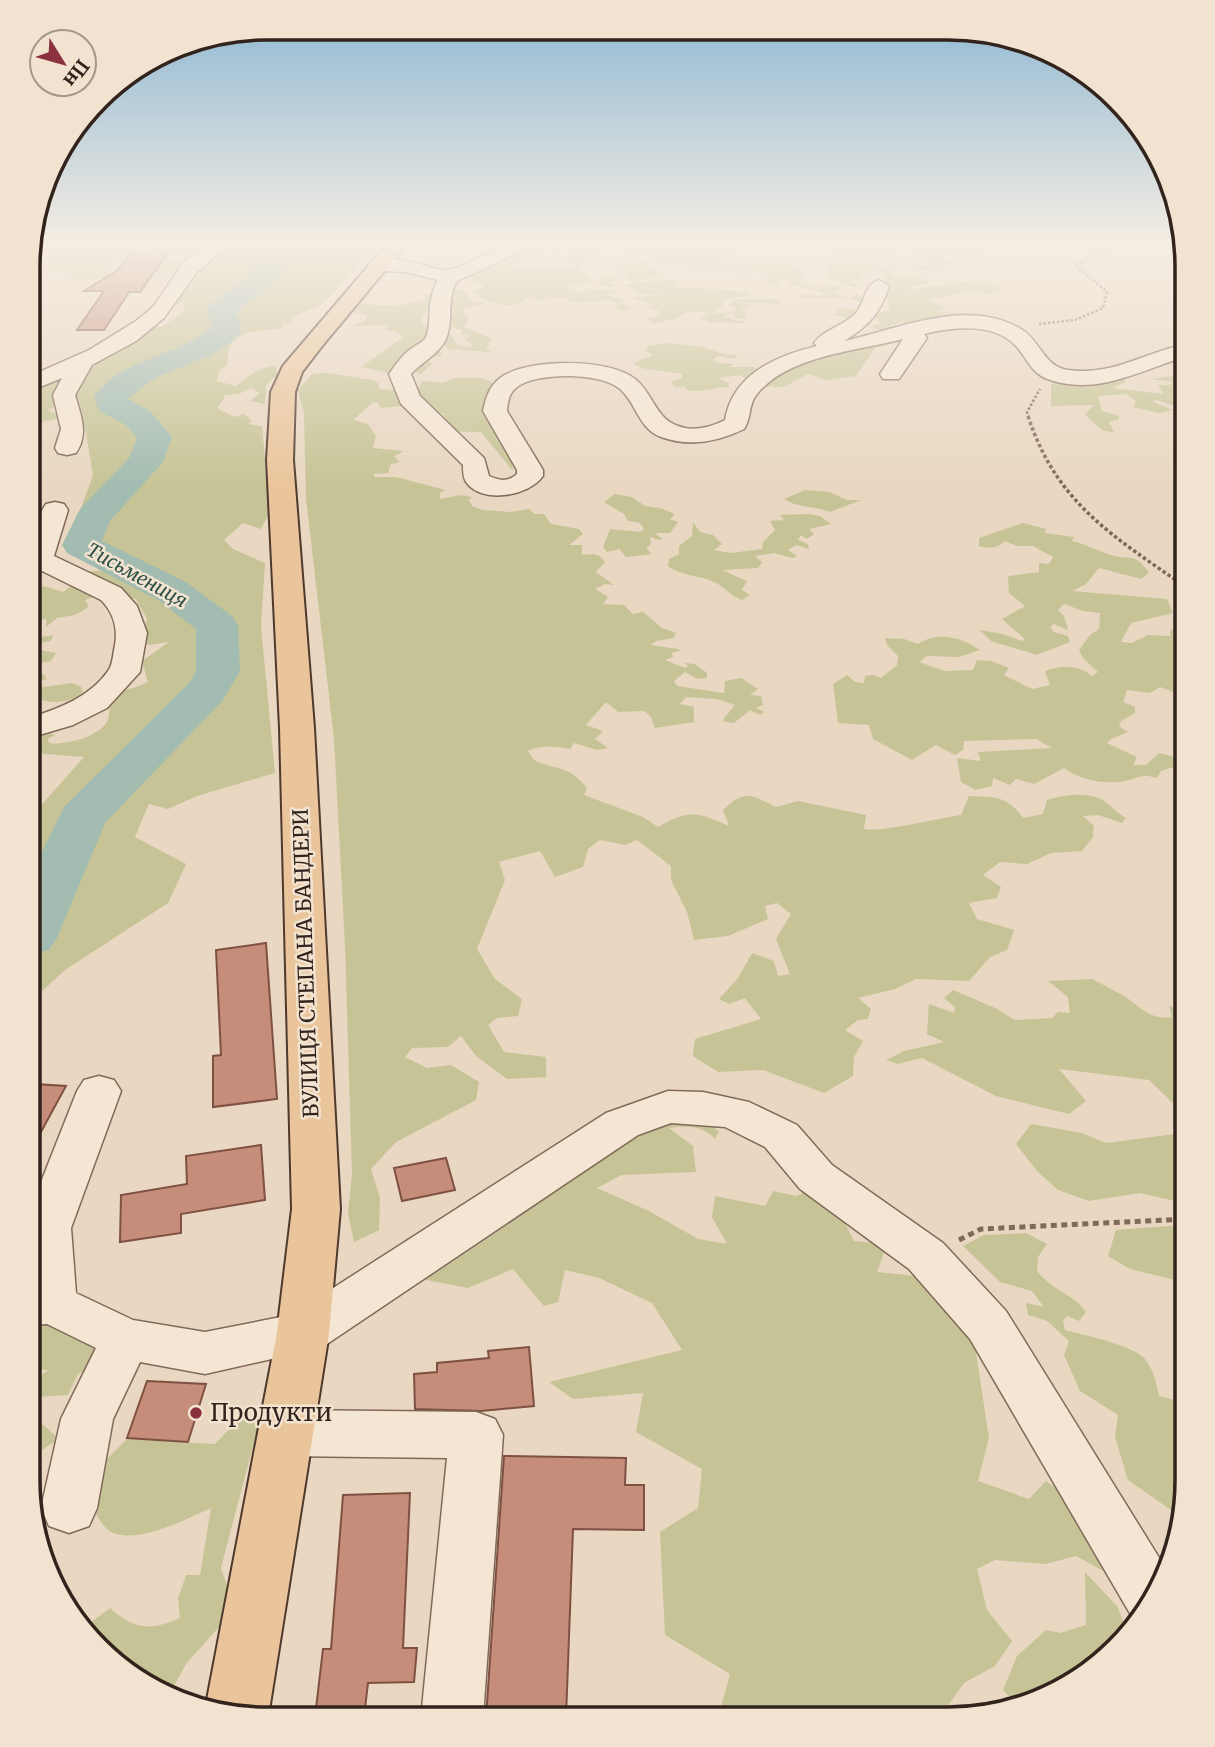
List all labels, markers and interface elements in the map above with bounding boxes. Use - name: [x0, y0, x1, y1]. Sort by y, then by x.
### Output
- north arrow: [28, 28, 98, 98]
- text: Пн: [58, 55, 95, 92]
- water label: Тисьмениця: [82, 538, 192, 612]
- street label: ВУЛИЦЯ СТЕПАНА БАНДЕРИ: [287, 808, 324, 1118]
- place label: Продукти: [210, 1397, 332, 1428]
- marker: Продукти: [188, 1405, 204, 1421]

